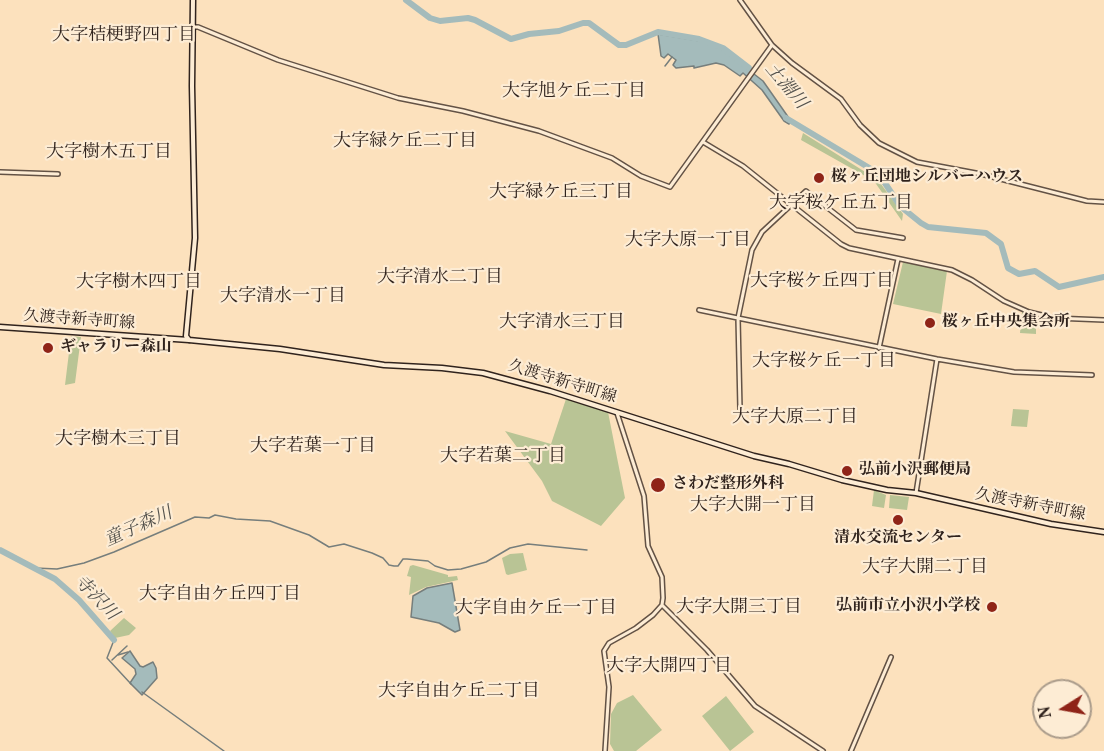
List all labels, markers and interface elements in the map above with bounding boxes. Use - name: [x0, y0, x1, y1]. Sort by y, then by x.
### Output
- district label: 大字桔梗野四丁目: [52, 26, 196, 48]
- water label: 土淵川: [759, 59, 811, 115]
- district label: 大字旭ケ丘二丁目: [502, 82, 646, 104]
- district label: 大字緑ケ丘二丁目: [333, 132, 477, 154]
- district label: 大字樹木五丁目: [46, 143, 172, 165]
- place label: 桜ヶ丘団地シルバーハウス: [831, 168, 1023, 188]
- marker: 桜ヶ丘団地シルバーハウス: [812, 171, 826, 185]
- district label: 大字緑ケ丘三丁目: [489, 183, 633, 205]
- district label: 大字桜ケ丘五丁目: [769, 194, 913, 216]
- district label: 大字大原一丁目: [625, 231, 751, 253]
- district label: 大字清水二丁目: [377, 268, 503, 290]
- district label: 大字桜ケ丘四丁目: [750, 272, 894, 294]
- district label: 大字樹木四丁目: [76, 273, 202, 295]
- district label: 大字清水一丁目: [220, 287, 346, 309]
- street label: 久渡寺新寺町線: [22, 308, 136, 334]
- district label: 大字清水三丁目: [499, 313, 625, 335]
- place label: 桜ヶ丘中央集会所: [942, 313, 1070, 333]
- marker: 桜ヶ丘中央集会所: [923, 316, 937, 330]
- place label: ギャラリー森山: [60, 338, 172, 358]
- marker: ギャラリー森山: [41, 341, 55, 355]
- district label: 大字桜ケ丘一丁目: [752, 352, 896, 374]
- street label: 久渡寺新寺町線: [506, 357, 618, 409]
- district label: 大字大原二丁目: [732, 408, 858, 430]
- district label: 大字樹木三丁目: [55, 430, 181, 452]
- district label: 大字若葉一丁目: [250, 437, 376, 459]
- district label: 大字若葉二丁目: [440, 447, 566, 469]
- place label: 弘前小沢郵便局: [859, 461, 971, 481]
- marker: 弘前小沢郵便局: [840, 464, 854, 478]
- place label: さわだ整形外科: [672, 475, 784, 495]
- marker: さわだ整形外科: [649, 476, 667, 494]
- street label: 久渡寺新寺町線: [973, 486, 1087, 526]
- district label: 大字大開一丁目: [690, 496, 816, 518]
- water label: 童子森川: [102, 503, 176, 553]
- marker: 清水交流センター: [891, 513, 905, 527]
- place label: 清水交流センター: [834, 529, 962, 549]
- district label: 大字大開二丁目: [862, 558, 988, 580]
- water label: 寺沢川: [68, 572, 122, 626]
- district label: 大字自由ケ丘四丁目: [139, 585, 301, 607]
- place label: 弘前市立小沢小学校: [836, 597, 980, 617]
- district label: 大字大開三丁目: [676, 598, 802, 620]
- district label: 大字自由ケ丘一丁目: [455, 599, 617, 621]
- marker: 弘前市立小沢小学校: [985, 600, 999, 614]
- district label: 大字大開四丁目: [606, 657, 732, 679]
- north arrow: [1032, 679, 1092, 739]
- district label: 大字自由ケ丘二丁目: [378, 682, 540, 704]
- text: N: [1034, 704, 1058, 720]

